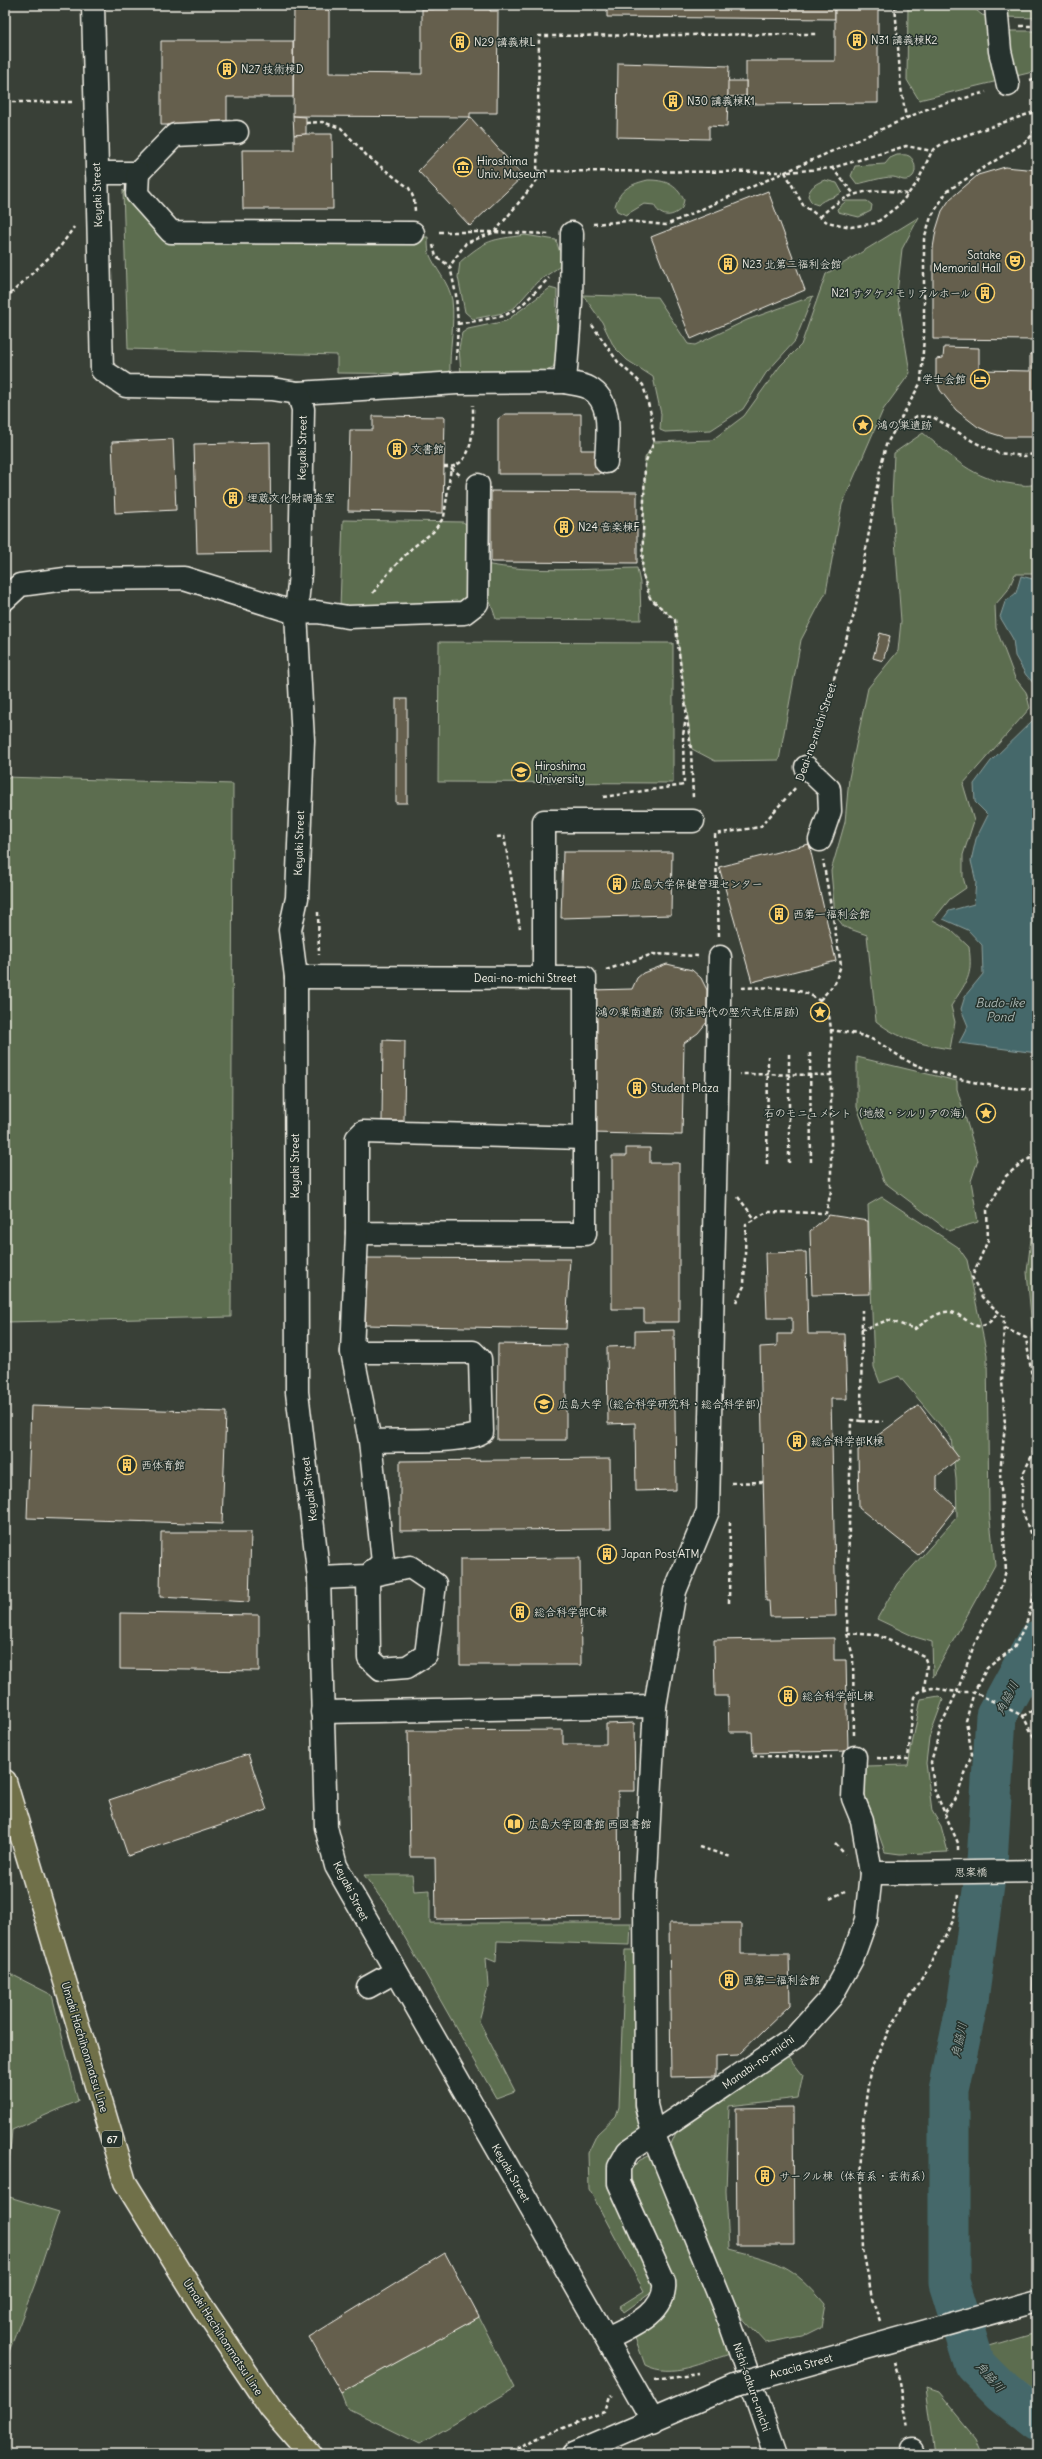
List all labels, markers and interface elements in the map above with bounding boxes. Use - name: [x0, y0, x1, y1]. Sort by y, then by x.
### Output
- building icon: N31 講義棟K2: [846, 29, 868, 51]
- building icon: N29 講義棟L: [449, 31, 471, 53]
- place label: N31 講義棟K2: [871, 33, 938, 47]
- place label: N29 講義棟L: [474, 35, 536, 49]
- building icon: N27 技術棟D: [216, 58, 238, 80]
- place label: N27 技術棟D: [241, 62, 304, 76]
- building icon: N30 講義棟K1: [662, 90, 684, 112]
- place label: N30 講義棟K1: [687, 94, 755, 108]
- place label: Hiroshima Univ. Museum: [477, 154, 546, 181]
- museum icon: Hiroshima Univ. Museum: [452, 156, 474, 178]
- street label: Keyaki Street: [89, 162, 105, 228]
- place label: Satake Memorial Hall: [933, 248, 1001, 275]
- theatre icon: Satake Memorial Hall: [1004, 250, 1026, 272]
- building icon: N23 北第二福利会館: [717, 253, 739, 275]
- place label: N23 北第二福利会館: [742, 257, 842, 271]
- building icon: N21 サタケメモリアルホール: [974, 282, 996, 304]
- place label: N21 サタケメモリアルホール: [831, 286, 971, 300]
- hotel icon: 学士会館: [969, 368, 991, 390]
- place label: 学士会館: [922, 372, 966, 386]
- place icon: 鴻の巣遺跡: [852, 414, 874, 436]
- street label: Keyaki Street: [294, 415, 310, 481]
- place label: 鴻の巣遺跡: [877, 418, 932, 432]
- building icon: 文書館: [386, 438, 408, 460]
- place label: 文書館: [411, 442, 444, 456]
- building icon: 埋蔵文化財調査室: [222, 487, 244, 509]
- place label: 埋蔵文化財調査室: [247, 491, 335, 505]
- building icon: N24 音楽棟F: [553, 516, 575, 538]
- place label: N24 音楽棟F: [578, 520, 640, 534]
- street label: Deai-no-michi Street: [793, 681, 839, 783]
- place label: Hiroshima University: [535, 759, 586, 786]
- school or university icon: Hiroshima University: [510, 761, 532, 783]
- street label: Keyaki Street: [291, 810, 307, 876]
- building icon: 広島大学保健管理センター: [606, 873, 628, 895]
- place label: 広島大学保健管理センター: [631, 877, 763, 891]
- building icon: 西第一福利会館: [768, 903, 790, 925]
- place label: 西第一福利会館: [793, 907, 870, 921]
- street label: Deai-no-michi Street: [474, 971, 577, 985]
- water label: Budo-ike Pond: [976, 995, 1026, 1024]
- place icon: 鴻の巣南遺跡（弥生時代の竪穴式住居跡）: [809, 1001, 831, 1023]
- place label: 鴻の巣南遺跡（弥生時代の竪穴式住居跡）: [597, 1005, 806, 1019]
- building icon: Student Plaza: [626, 1077, 648, 1099]
- place label: Student Plaza: [651, 1081, 719, 1095]
- place icon: 石のモニュメント（地殻・シルリアの海）: [975, 1102, 997, 1124]
- place label: 石のモニュメント（地殻・シルリアの海）: [764, 1106, 972, 1120]
- street label: Keyaki Street: [288, 1133, 302, 1199]
- school or university icon: 広島大学（総合科学研究科・総合科学部）: [533, 1393, 555, 1415]
- place label: 広島大学（総合科学研究科・総合科学部）: [558, 1397, 767, 1411]
- building icon: 総合科学部K棟: [786, 1430, 808, 1452]
- place label: 総合科学部K棟: [811, 1434, 884, 1448]
- building icon: 西体育館: [116, 1454, 138, 1476]
- street label: Keyaki Street: [298, 1456, 320, 1522]
- place label: 西体育館: [141, 1458, 185, 1472]
- building icon: Japan Post ATM: [596, 1543, 618, 1565]
- place label: Japan Post ATM: [621, 1547, 700, 1561]
- building icon: 総合科学部C棟: [509, 1601, 531, 1623]
- place label: 総合科学部C棟: [534, 1605, 607, 1619]
- water label: 角脇川: [992, 1678, 1021, 1717]
- building icon: 総合科学部L棟: [777, 1685, 799, 1707]
- place label: 総合科学部L棟: [802, 1689, 874, 1703]
- library icon: 広島大学図書館 西図書館: [503, 1813, 525, 1835]
- place label: 広島大学図書館 西図書館: [528, 1817, 652, 1831]
- street label: Keyaki Street: [330, 1859, 372, 1923]
- street label: 思案橋: [954, 1865, 988, 1879]
- building icon: 西第二福利会館: [718, 1969, 740, 1991]
- place label: 西第二福利会館: [743, 1973, 820, 1987]
- street label: Umaki Hachihonmatsu Line: [58, 1980, 112, 2114]
- water label: 角脇川: [947, 2021, 970, 2059]
- street label: Manabi-no-michi: [719, 2032, 797, 2092]
- road number: 67: [102, 2131, 122, 2147]
- street label: Keyaki Street: [489, 2141, 533, 2205]
- building icon: サークル棟（体育系・芸術系）: [754, 2165, 776, 2187]
- place label: サークル棟（体育系・芸術系）: [779, 2169, 932, 2183]
- street label: Umaki Hachihonmatsu Line: [180, 2276, 266, 2398]
- street label: Nishi-sakura-michi: [730, 2341, 774, 2433]
- street label: Acacia Street: [768, 2350, 835, 2382]
- water label: 角脇川: [973, 2358, 1008, 2395]

